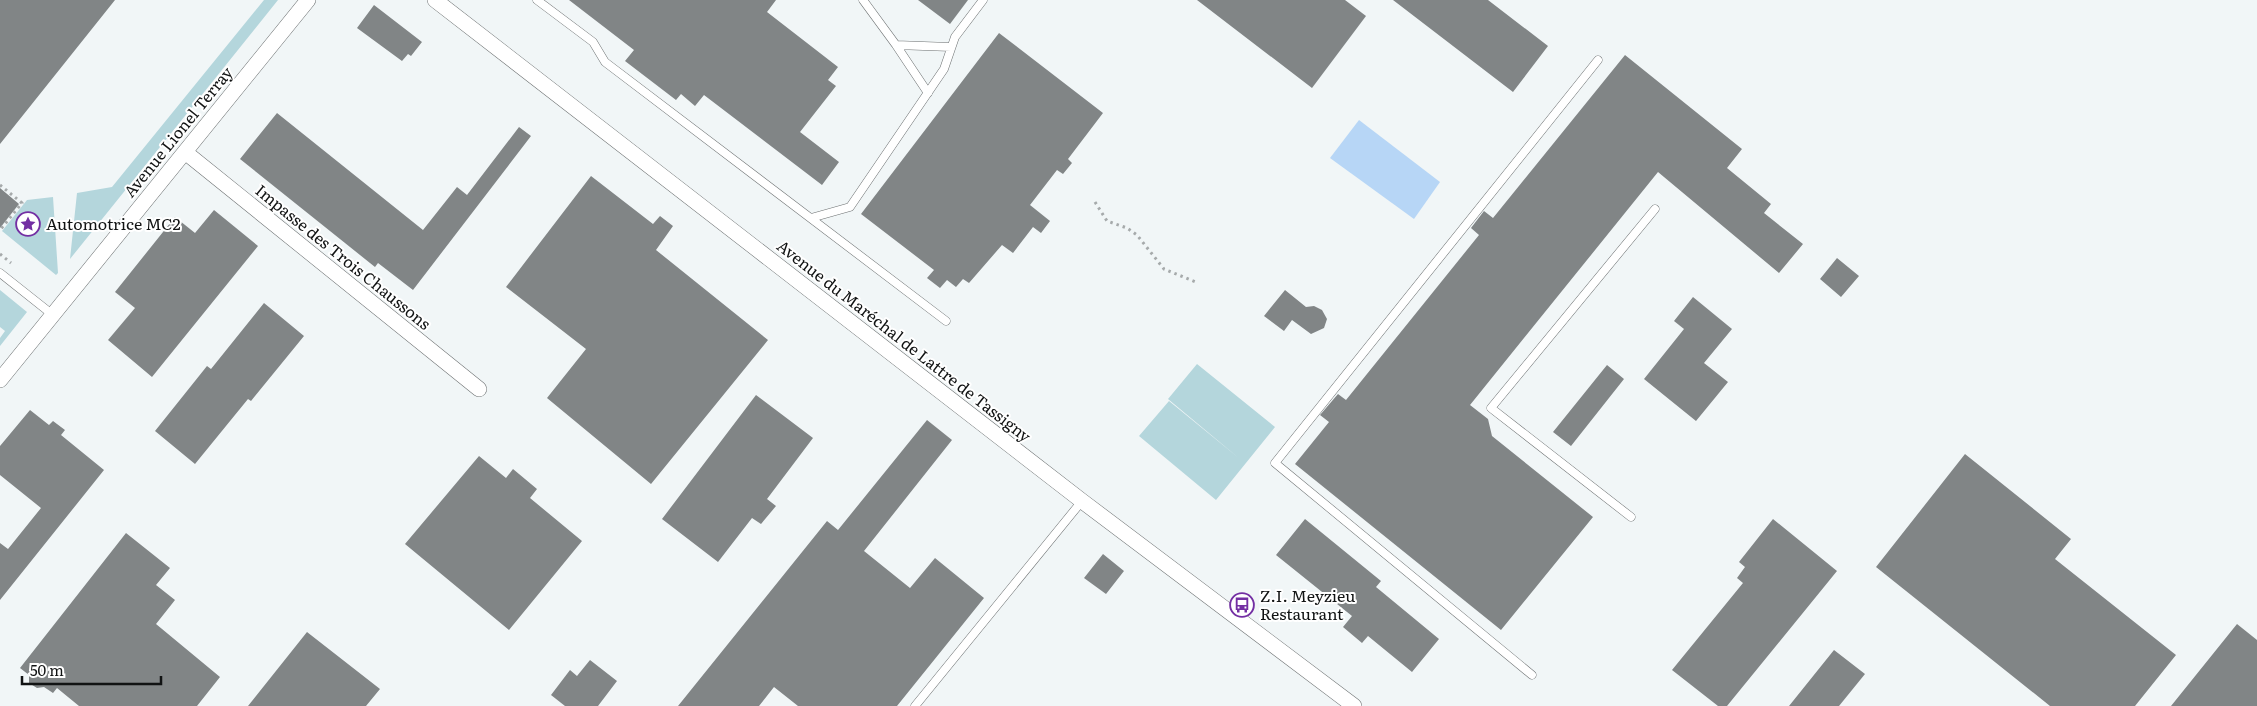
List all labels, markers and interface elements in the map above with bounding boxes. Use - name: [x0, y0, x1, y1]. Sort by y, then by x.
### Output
- street label: Avenue Lionel Terray: [117, 60, 238, 202]
- street label: Impasse des Trois Chaussons: [251, 178, 437, 335]
- place icon: Automotrice MC2: [15, 211, 41, 237]
- place label: Automotrice MC2: [46, 211, 181, 235]
- street label: Avenue du Maréchal de Lattre de Tassigny: [772, 233, 1037, 448]
- place label: Z.I. Meyzieu Restaurant: [1260, 583, 1355, 625]
- bus stop icon: Z.I. Meyzieu Restaurant: [1229, 592, 1255, 618]
- scale bar: [22, 654, 161, 686]
- text: 50 m: [30, 658, 64, 681]

